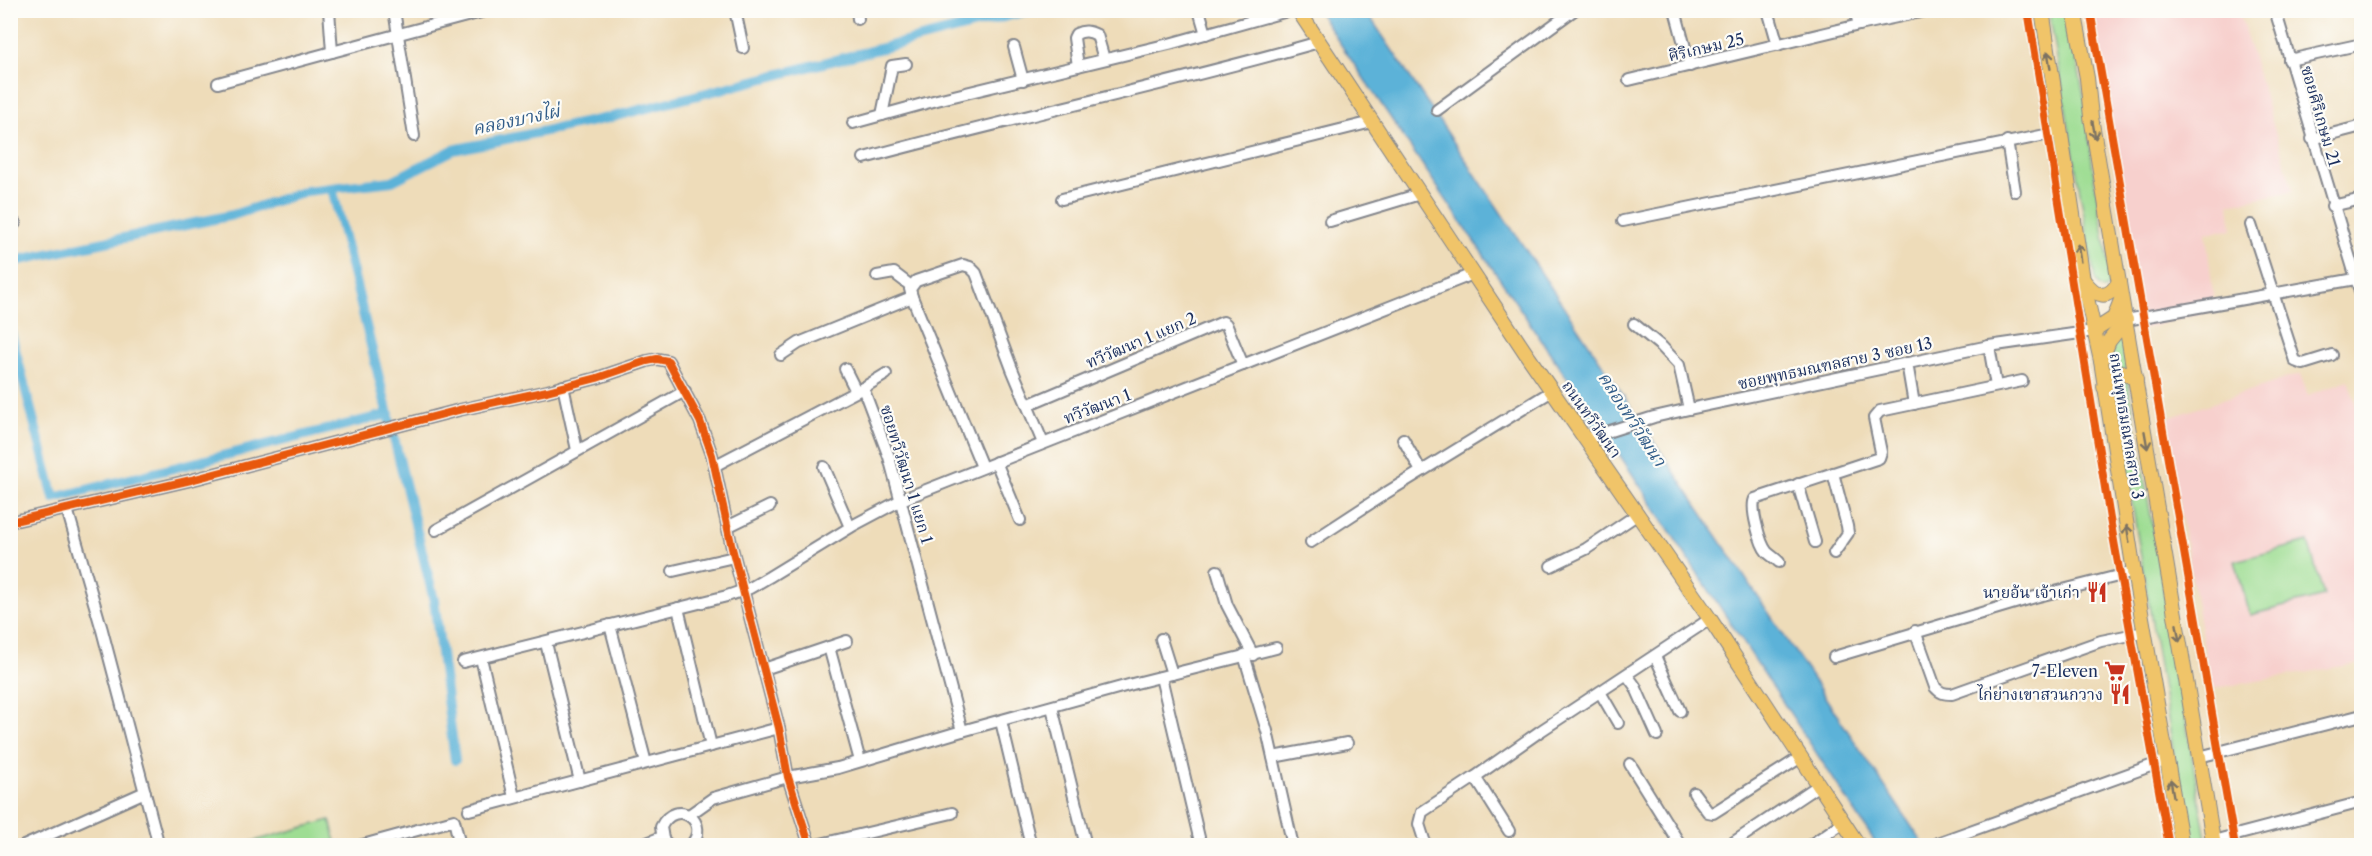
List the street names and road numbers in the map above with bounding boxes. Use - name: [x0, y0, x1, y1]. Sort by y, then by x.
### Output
- street label: ศิริเกษม 25: [1666, 29, 1746, 65]
- street label: ซอยศิริเกษม 21: [2297, 63, 2345, 169]
- street label: ทวีวัฒนา 1 แยก 2: [1083, 308, 1199, 372]
- street label: ซอยพุทธมณฑลสาย 3 ซอย 13: [1736, 333, 1934, 395]
- street label: ถนนพุทธมณฑลสาย 3: [2104, 351, 2148, 501]
- street label: ถนนทวีวัฒนา: [1558, 376, 1626, 462]
- street label: ทวีวัฒนา 1: [1061, 384, 1134, 428]
- street label: ซอยทวีวัฒนา 1 แยก 1: [876, 402, 938, 546]

